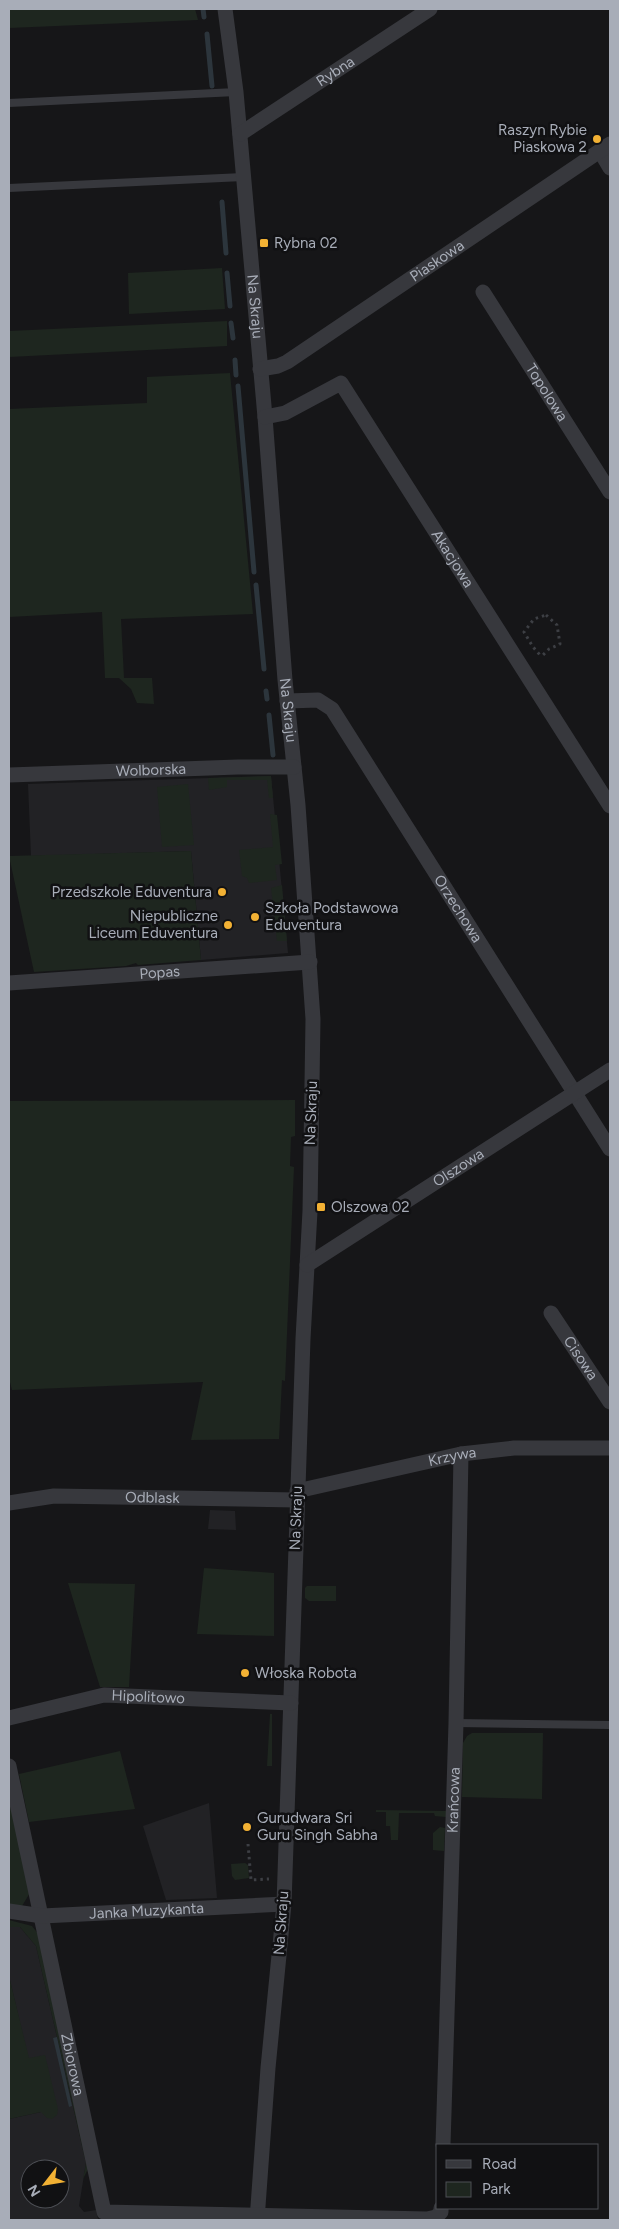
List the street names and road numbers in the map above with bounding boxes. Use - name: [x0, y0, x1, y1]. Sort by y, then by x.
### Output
- street label: Rybna: [313, 52, 358, 90]
- street label: Piaskowa: [406, 236, 468, 286]
- street label: Na Skraju: [243, 273, 267, 339]
- street label: Topolowa: [522, 360, 572, 425]
- street label: Akacjowa: [428, 526, 478, 591]
- street label: Na Skraju: [276, 677, 300, 743]
- street label: Wolborska: [116, 760, 186, 780]
- street label: Orzechowa: [430, 872, 486, 946]
- street label: Popas: [139, 962, 181, 983]
- street label: Na Skraju: [301, 1080, 321, 1146]
- street label: Olszowa: [429, 1145, 487, 1191]
- street label: Cisowa: [560, 1333, 602, 1383]
- street label: Krzywa: [426, 1443, 477, 1470]
- street label: Na Skraju: [286, 1485, 306, 1551]
- street label: Odblask: [125, 1488, 181, 1507]
- street label: Hipolitowo: [111, 1686, 186, 1707]
- street label: Krańcowa: [444, 1767, 464, 1833]
- street label: Na Skraju: [270, 1890, 292, 1956]
- street label: Janka Muzykanta: [89, 1899, 204, 1923]
- street label: Zbiorowa: [57, 2031, 88, 2097]

